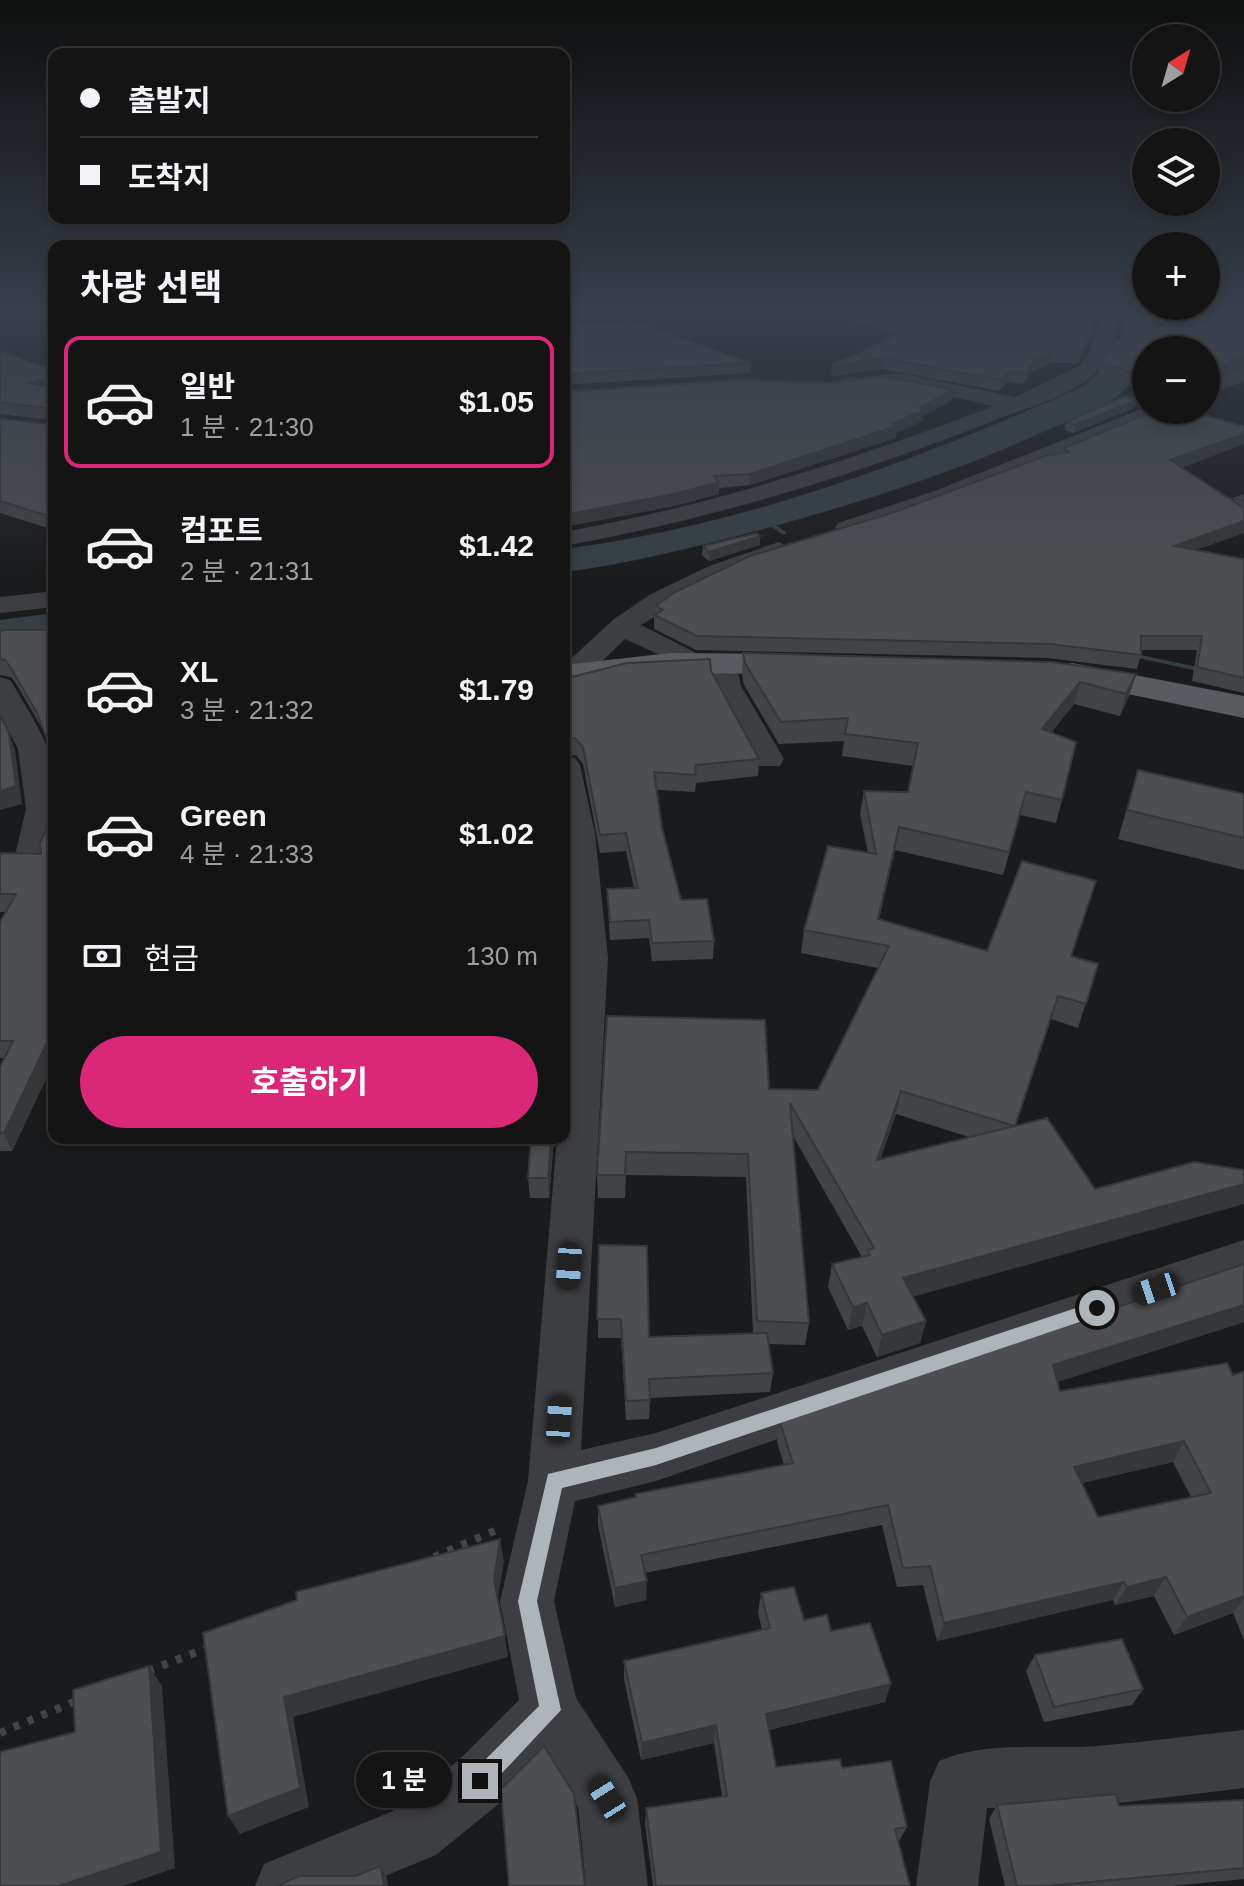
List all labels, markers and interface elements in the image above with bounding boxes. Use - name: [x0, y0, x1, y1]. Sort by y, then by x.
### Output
- north arrow: [1132, 24, 1220, 112]
- map controls: [1132, 24, 1220, 424]
- text: 출발지: [128, 84, 211, 117]
- button: layers: [1132, 128, 1220, 216]
- text: 도착지: [128, 161, 211, 194]
- button: +: [1132, 232, 1220, 320]
- text: 차량 선택: [80, 267, 222, 308]
- button: −: [1132, 336, 1220, 424]
- icon: car: [84, 366, 156, 438]
- text: 일반: [180, 370, 235, 403]
- text: $1.05: [459, 385, 534, 418]
- text: 1 분 · 21:30: [180, 412, 314, 442]
- icon: car: [84, 510, 156, 582]
- text: 컴포트: [180, 514, 263, 547]
- text: $1.42: [459, 529, 534, 562]
- text: 2 분 · 21:31: [180, 556, 314, 586]
- icon: car: [84, 654, 156, 726]
- text: XL: [180, 655, 218, 688]
- text: $1.79: [459, 673, 534, 706]
- text: 3 분 · 21:32: [180, 695, 314, 725]
- icon: car: [84, 798, 156, 870]
- text: Green: [180, 799, 267, 832]
- text: $1.02: [459, 817, 534, 850]
- text: 4 분 · 21:33: [180, 839, 314, 869]
- icon: cash: [80, 934, 124, 978]
- text: 130 m: [466, 941, 538, 971]
- text: 현금: [144, 942, 199, 975]
- button: 호출하기: [80, 1036, 538, 1128]
- car: [555, 1241, 583, 1291]
- car: [1129, 1270, 1183, 1308]
- route start: [1079, 1290, 1115, 1326]
- car: [545, 1394, 573, 1444]
- callout: 1 분: [356, 1753, 452, 1809]
- route end: [462, 1763, 498, 1799]
- text: 1 분: [381, 1765, 427, 1795]
- car: [584, 1771, 630, 1825]

